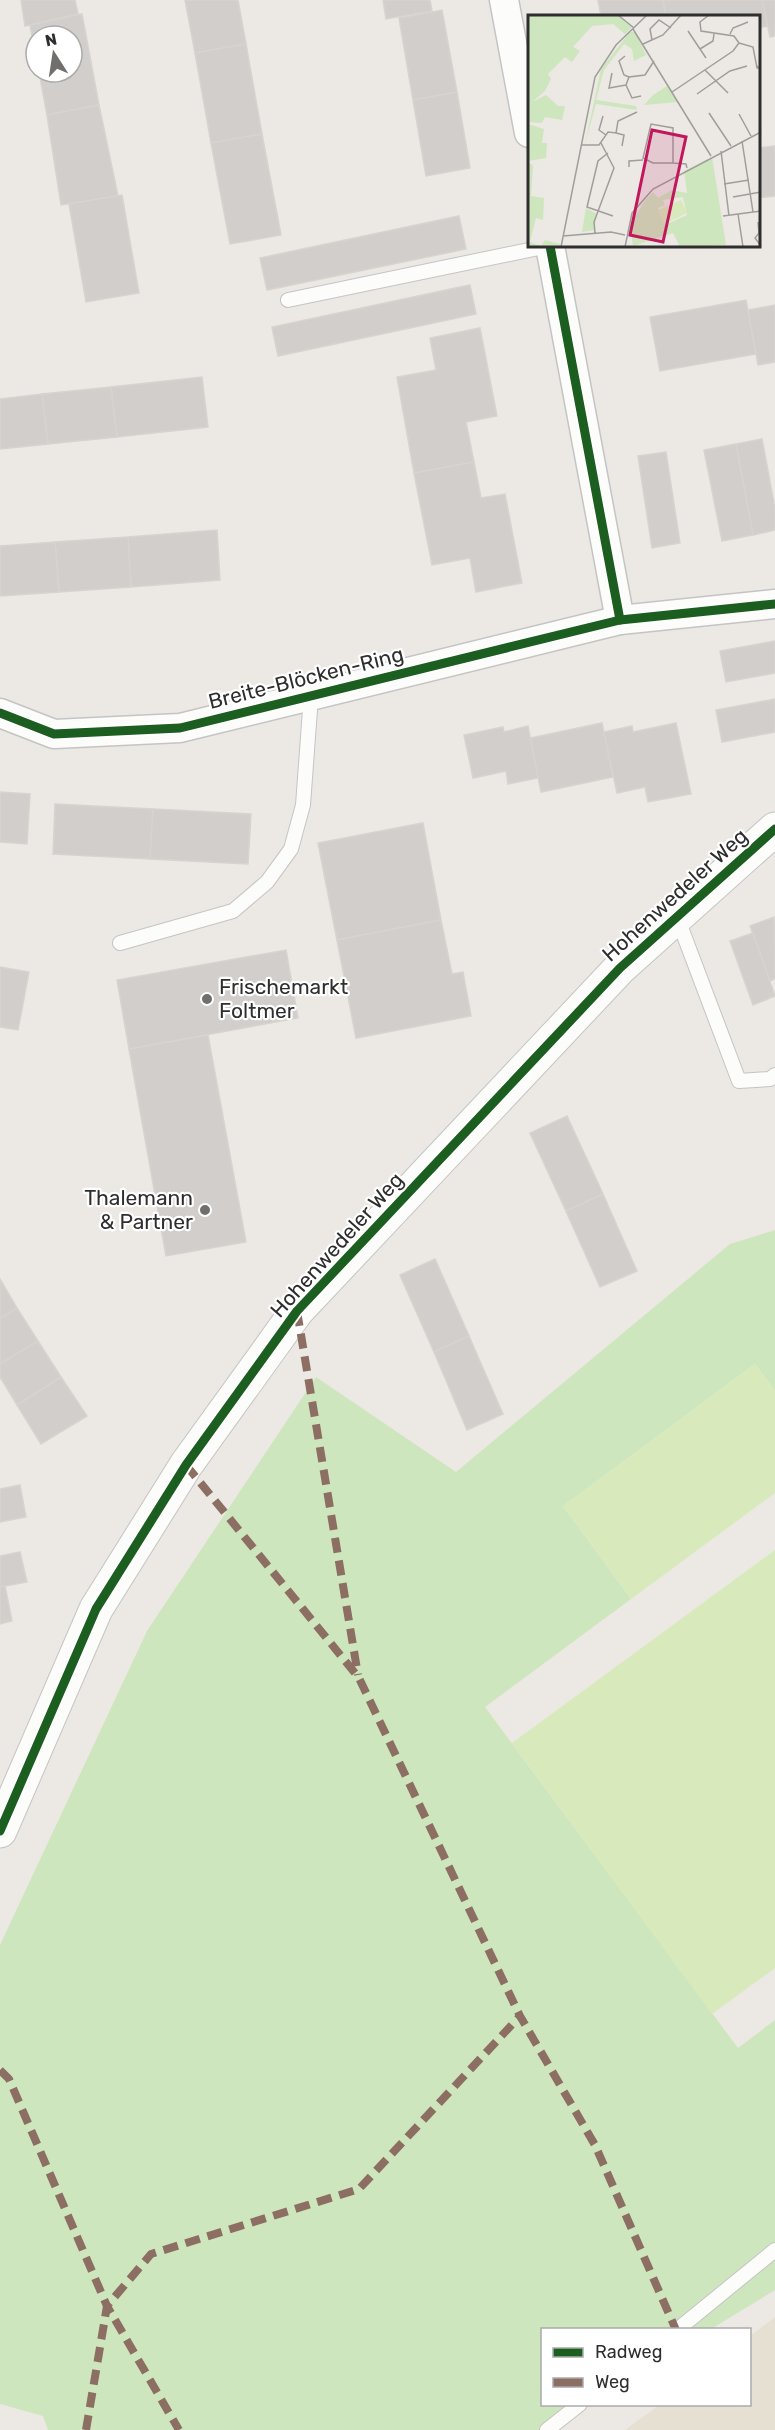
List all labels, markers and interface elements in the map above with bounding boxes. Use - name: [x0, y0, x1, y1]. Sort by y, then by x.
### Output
- inset map: [528, 15, 760, 248]
- north arrow: [24, 24, 84, 84]
- text: N: [43, 29, 59, 50]
- street label: Breite-Blöcken-Ring: [206, 641, 406, 714]
- street label: Hohenwedeler Weg: [597, 823, 752, 966]
- place label: Frischemarkt Foltmer: [219, 974, 348, 1023]
- marker: Frischemarkt Foltmer: [200, 992, 214, 1006]
- street label: Hohenwedeler Weg: [265, 1167, 408, 1322]
- place label: Thalemann & Partner: [84, 1185, 193, 1234]
- marker: Thalemann & Partner: [198, 1203, 212, 1217]
- legend: [541, 2328, 751, 2406]
- text: Radweg: [595, 2341, 662, 2363]
- text: Weg: [595, 2371, 630, 2393]

